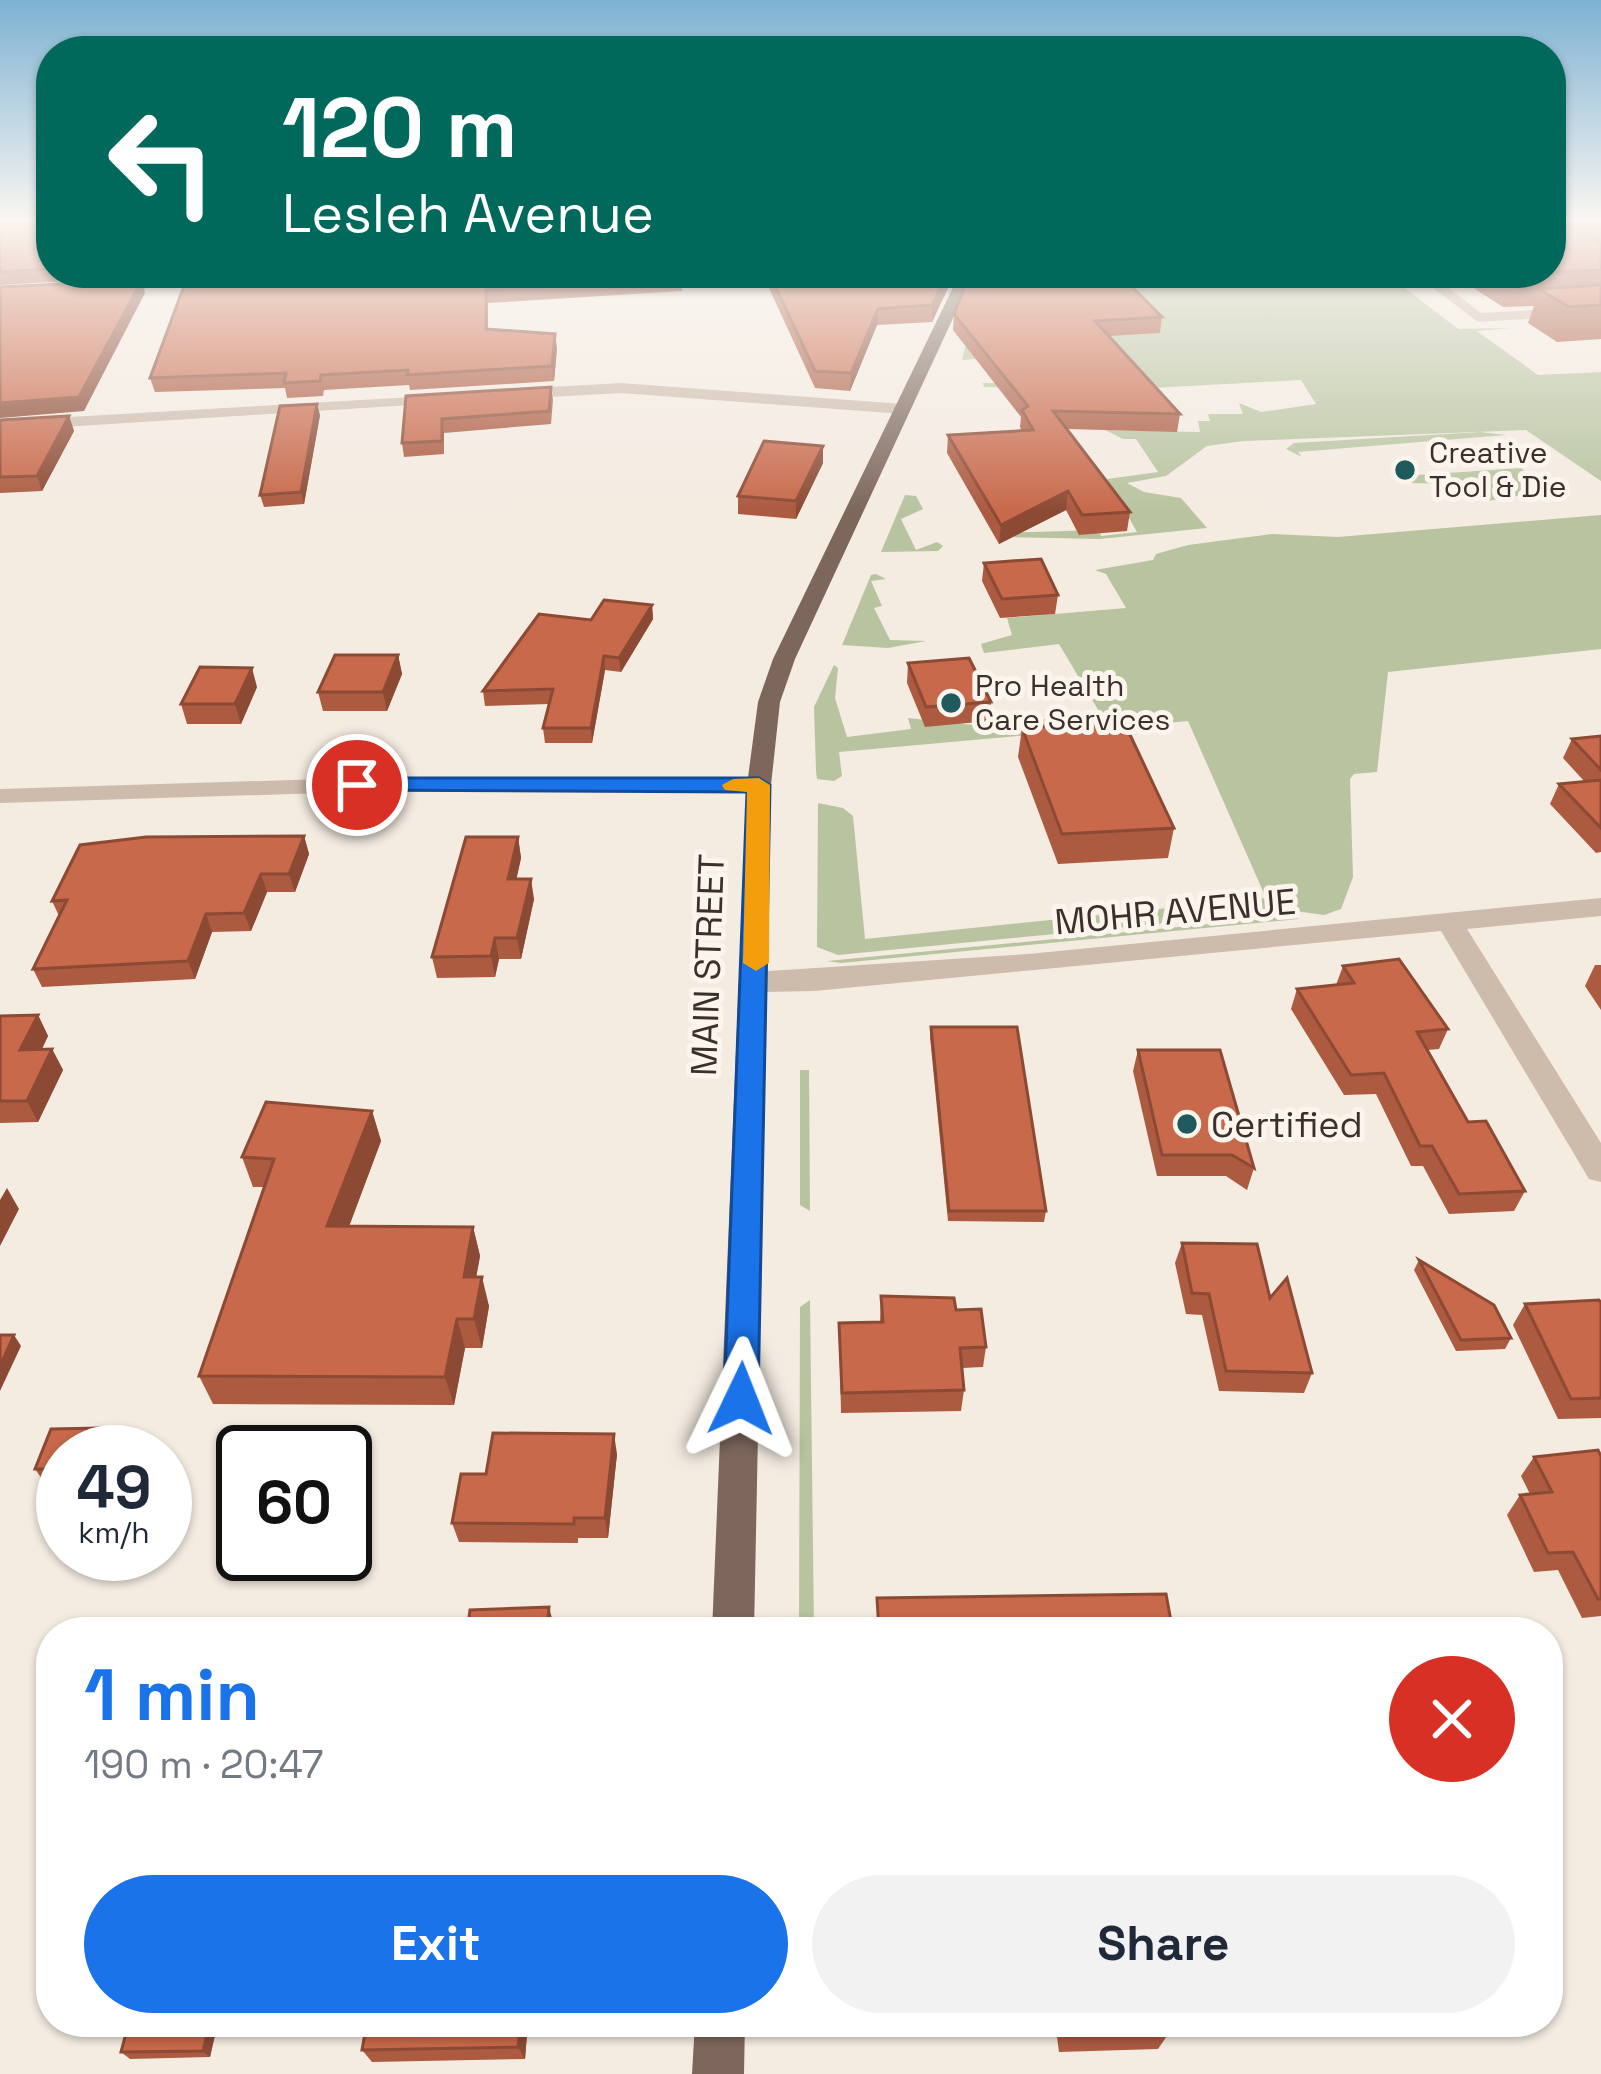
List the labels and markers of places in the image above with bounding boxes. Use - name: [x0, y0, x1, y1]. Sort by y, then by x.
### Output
- place label: Creative Tool & Die: [1429, 433, 1567, 506]
- marker: Creative Tool & Die: [1392, 457, 1418, 483]
- place label: Pro Health Care Services: [975, 666, 1170, 739]
- marker: Pro Health Care Services: [938, 690, 964, 716]
- pin: [306, 734, 408, 836]
- place label: Certified: [1211, 1102, 1363, 1148]
- marker: Certified: [1174, 1111, 1200, 1137]

